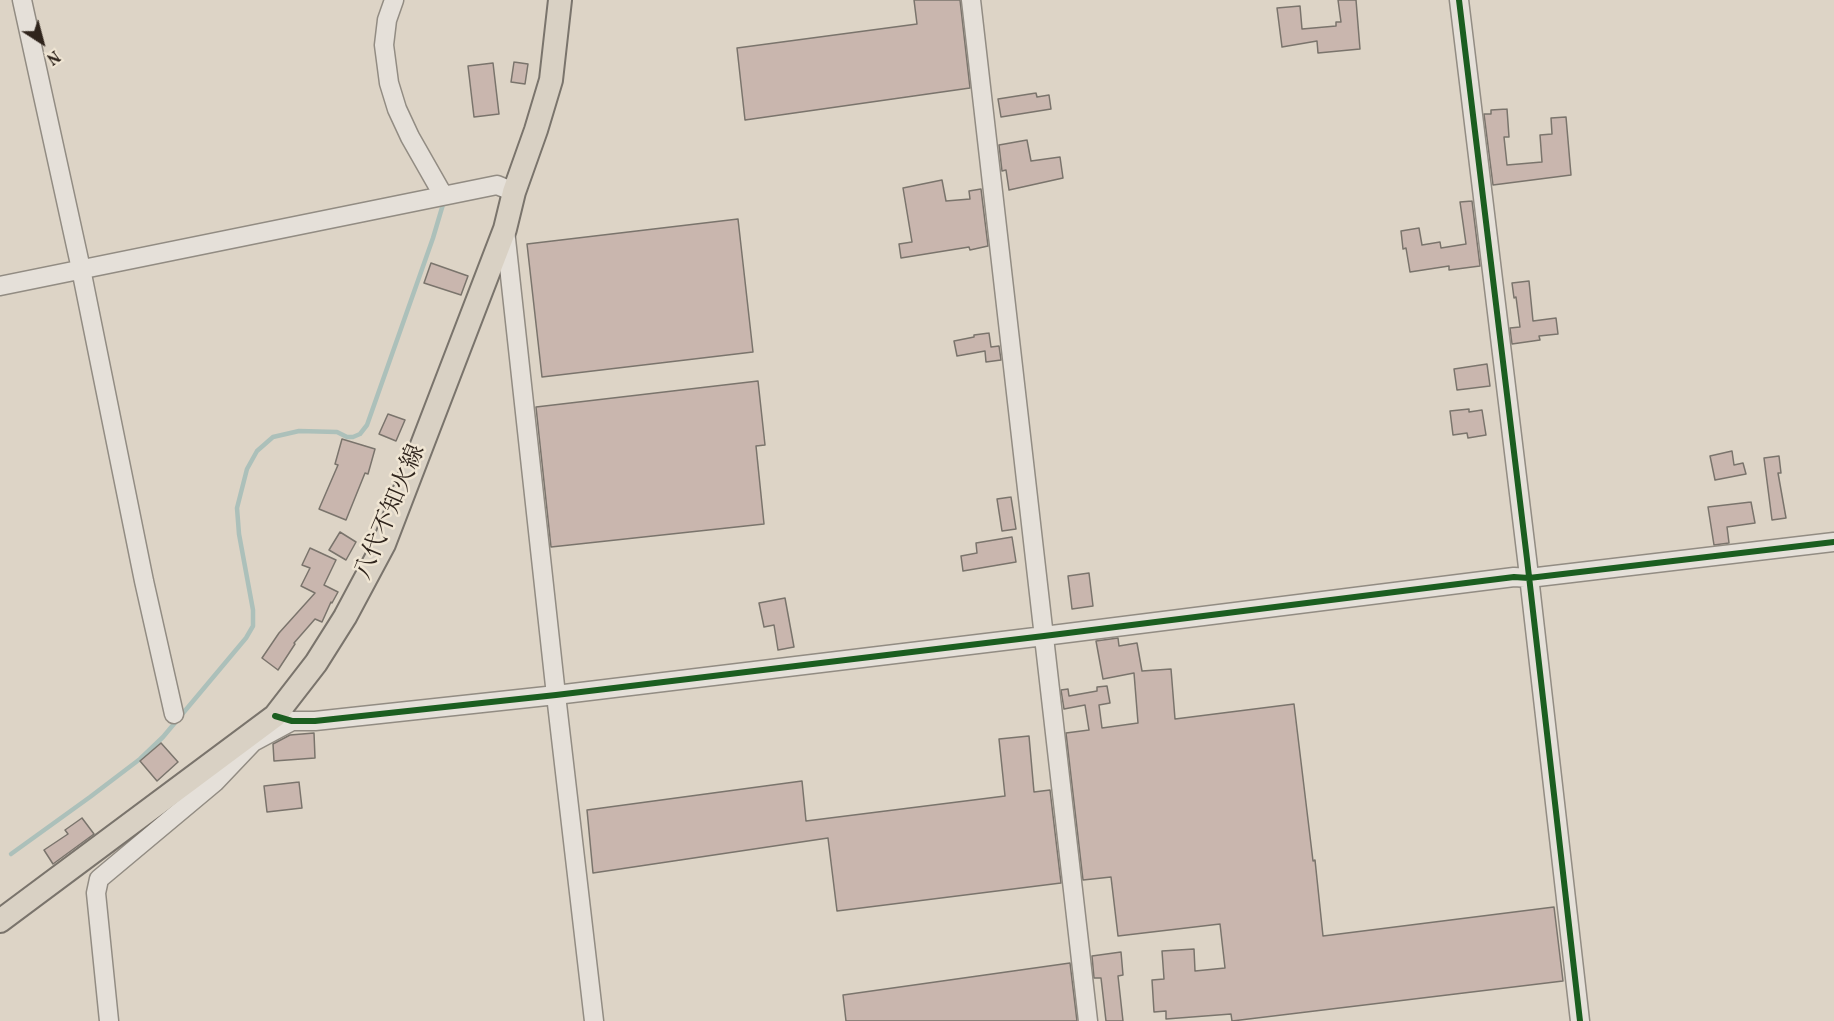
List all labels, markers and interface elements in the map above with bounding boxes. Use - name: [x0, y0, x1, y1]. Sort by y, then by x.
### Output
- north arrow: [12, 12, 72, 72]
- text: N: [41, 44, 64, 69]
- street label: 八代不知火線: [351, 441, 433, 585]

